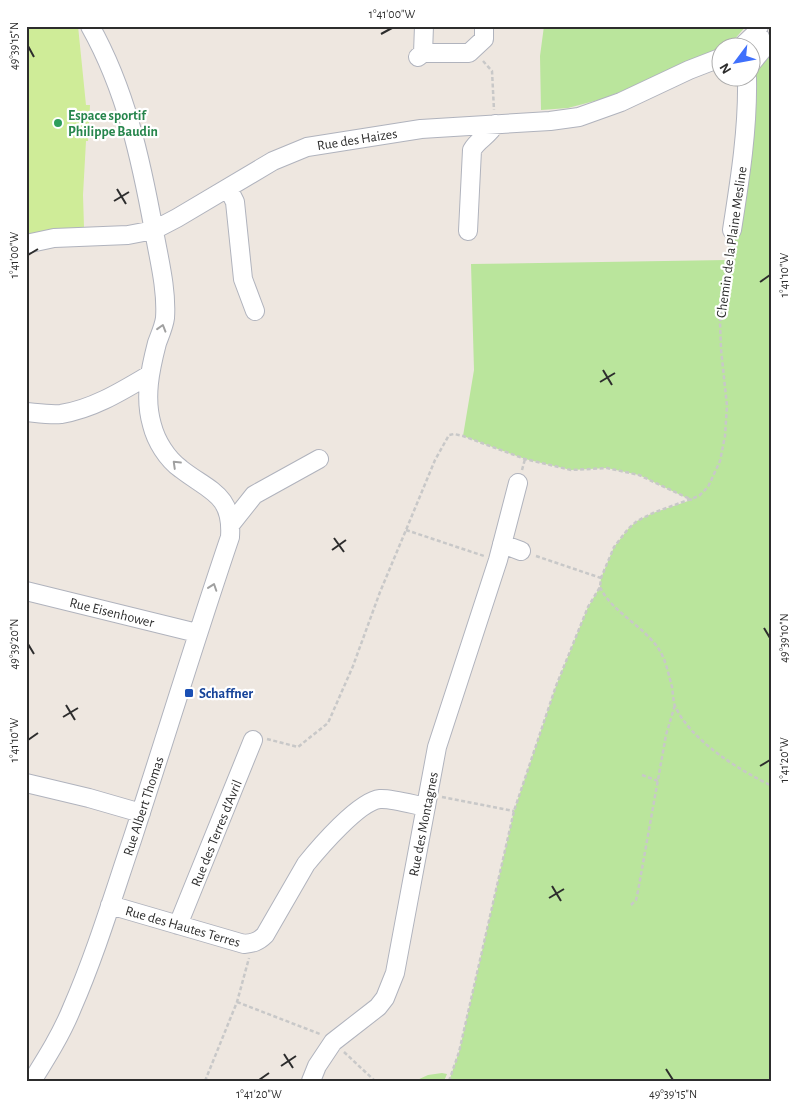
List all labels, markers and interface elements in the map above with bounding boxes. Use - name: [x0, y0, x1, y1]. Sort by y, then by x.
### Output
- text: 1°41'00"W: [369, 8, 416, 20]
- text: 49°39'15"N: [8, 22, 20, 70]
- north arrow: [710, 38, 760, 88]
- text: N: [717, 61, 734, 76]
- place label: Espace sportif Philippe Baudin: [68, 109, 158, 139]
- marker: Espace sportif Philippe Baudin: [52, 117, 64, 129]
- street label: Rue des Haizes: [316, 127, 398, 153]
- street label: Chemin de la Plaine Mesline: [714, 165, 750, 319]
- text: 1°41'00"W: [8, 231, 20, 278]
- text: 1°41'10"W: [778, 253, 790, 297]
- one-way arrow: [156, 324, 166, 333]
- one-way arrow: [173, 461, 182, 470]
- one-way arrow: [207, 584, 217, 592]
- street label: Rue Eisenhower: [68, 596, 156, 630]
- text: 49°39'10"N: [778, 613, 790, 663]
- text: 49°39'20"N: [8, 619, 20, 669]
- marker: Schaffner: [183, 687, 195, 699]
- place label: Schaffner: [199, 687, 253, 701]
- text: 1°41'10"W: [8, 718, 20, 762]
- text: 1°41'20"W: [778, 737, 790, 783]
- street label: Rue Albert Thomas: [121, 755, 167, 858]
- street label: Rue des Montagnes: [407, 771, 441, 878]
- street label: Rue des Terres d'Avril: [189, 778, 245, 889]
- street label: Rue des Hautes Terres: [124, 904, 242, 950]
- text: 1°41'20"W: [236, 1088, 282, 1100]
- text: 49°39'15"N: [649, 1088, 697, 1100]

